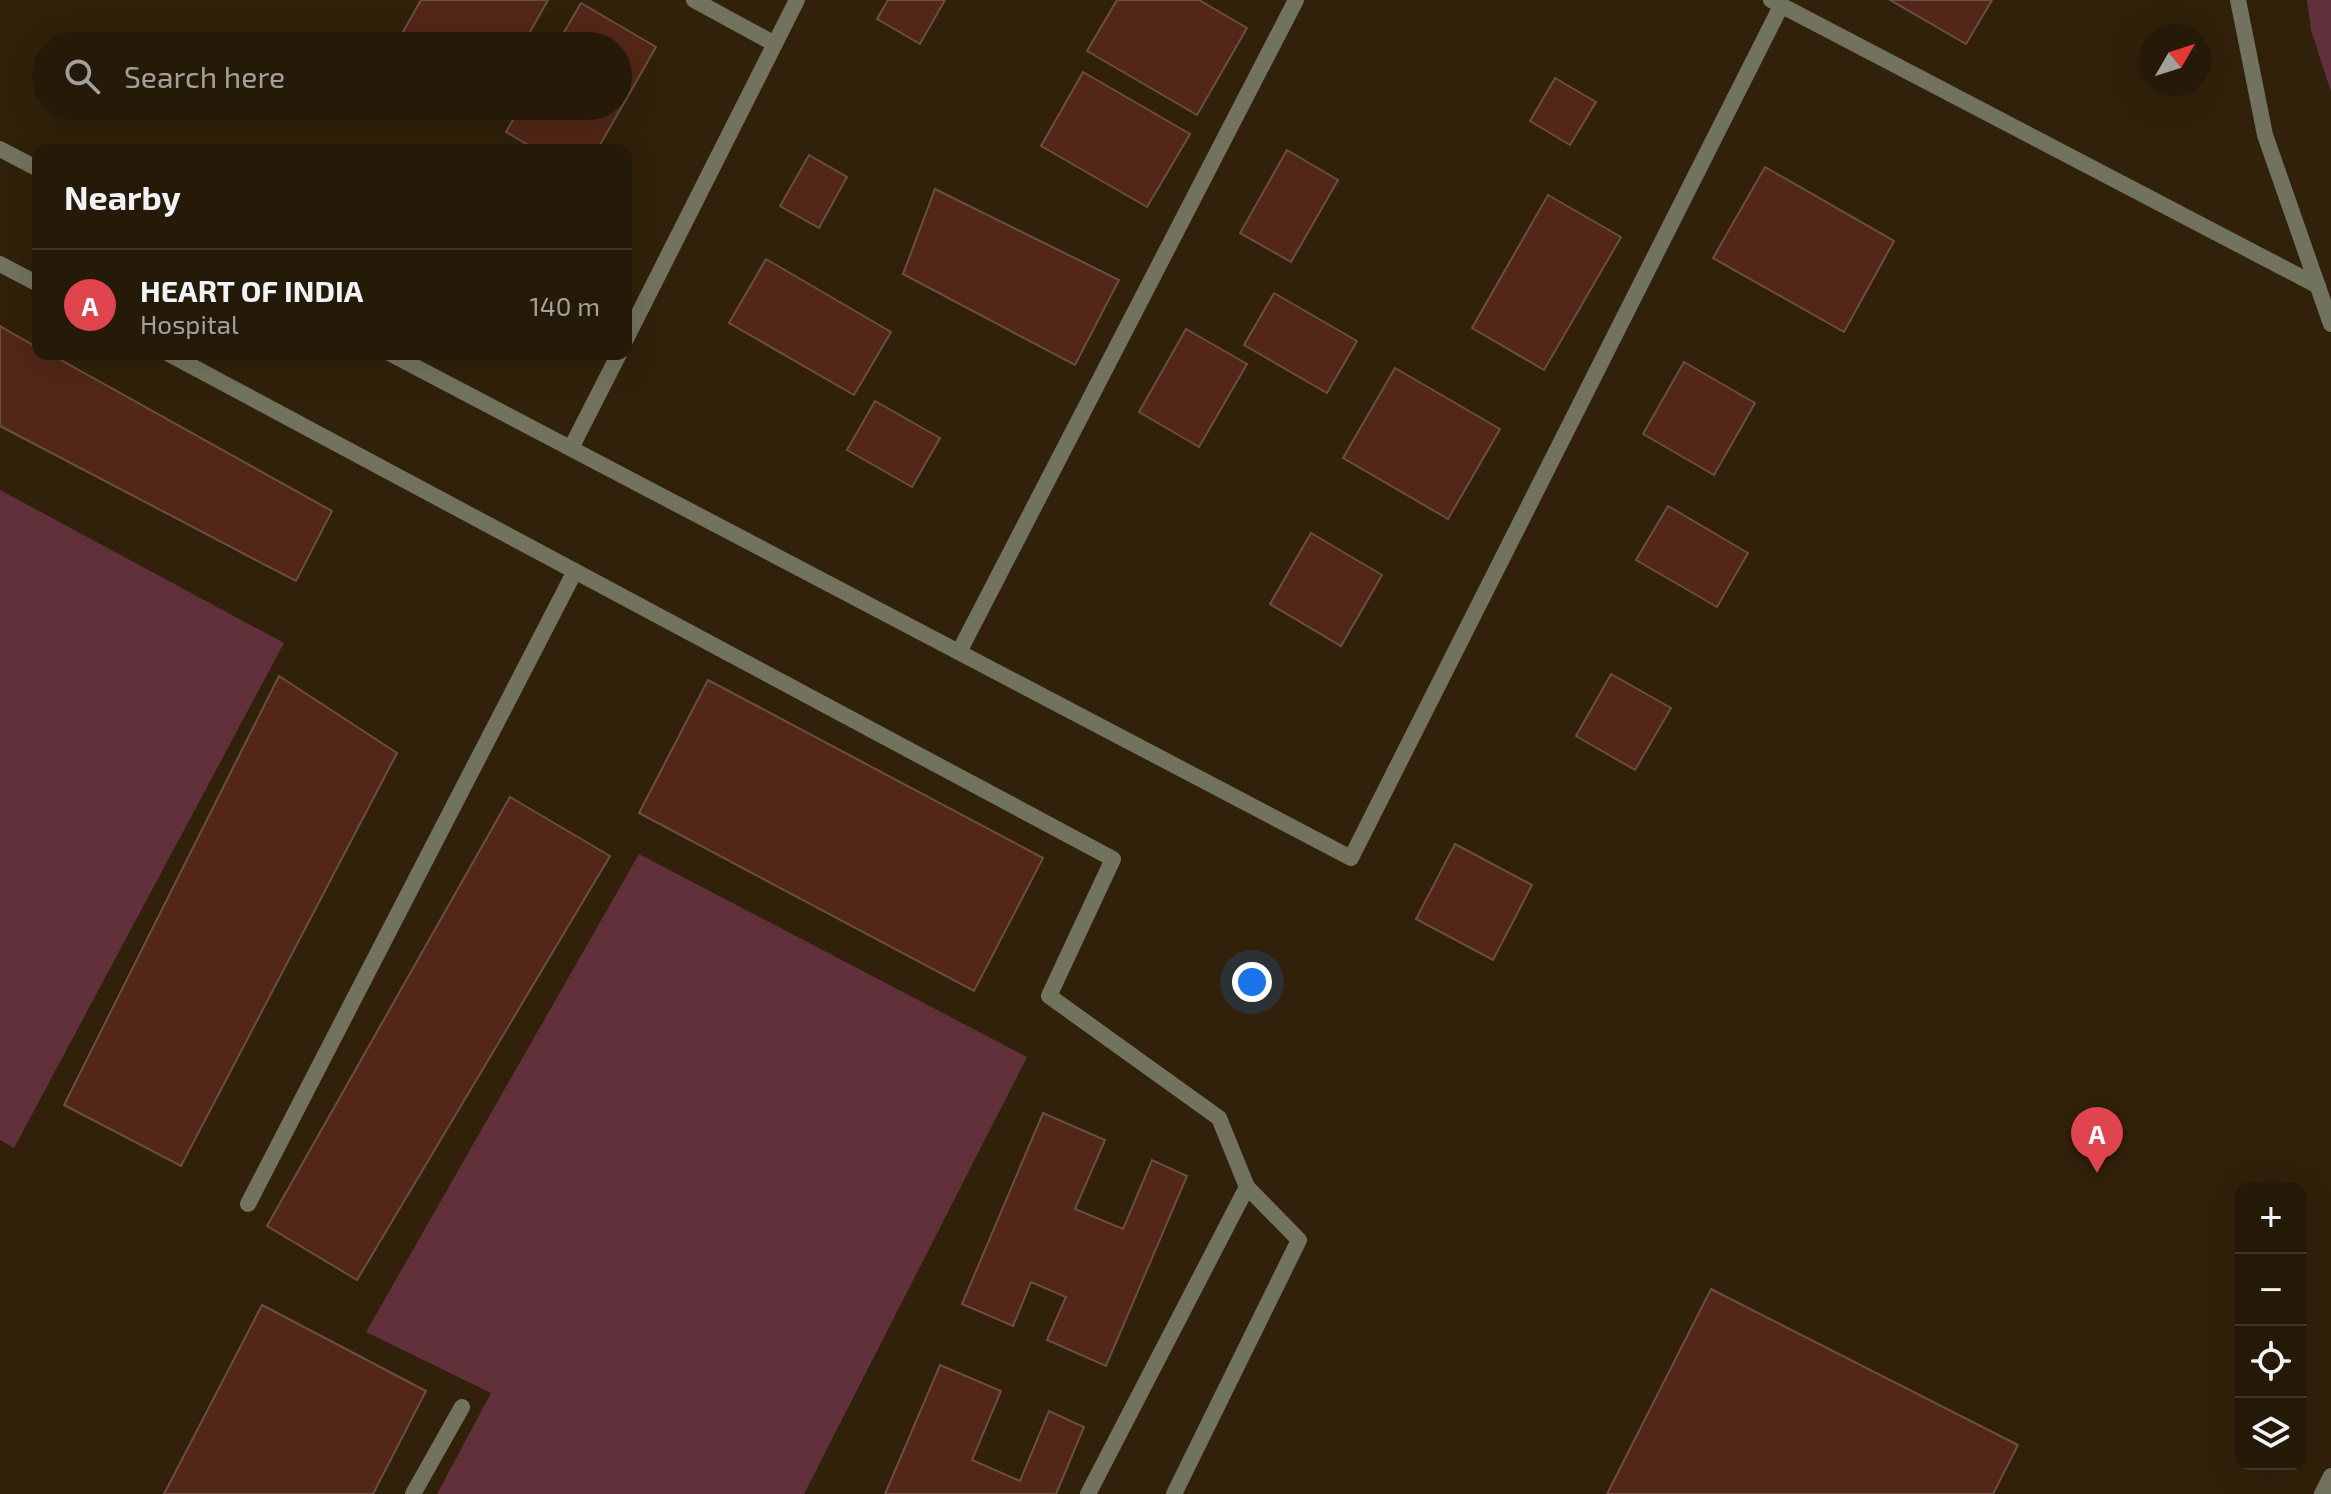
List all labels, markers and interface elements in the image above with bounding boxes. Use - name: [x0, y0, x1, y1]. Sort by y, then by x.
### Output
- north arrow: [2139, 24, 2211, 96]
- search box: [32, 32, 632, 120]
- icon: search: [60, 54, 104, 98]
- text: Search here: [124, 58, 285, 94]
- text: Nearby: [64, 176, 181, 217]
- text: HEART OF INDIA: [140, 272, 363, 308]
- text: A: [82, 290, 98, 321]
- text: 140 m: [529, 290, 600, 321]
- text: Hospital: [140, 308, 239, 339]
- your location: [1232, 962, 1272, 1002]
- pin: A: [2071, 1107, 2123, 1173]
- map controls: [2235, 1182, 2307, 1470]
- button: +: [2235, 1182, 2307, 1254]
- button: −: [2235, 1254, 2307, 1326]
- button: locate: [2235, 1326, 2307, 1398]
- button: layers: [2235, 1398, 2307, 1470]

